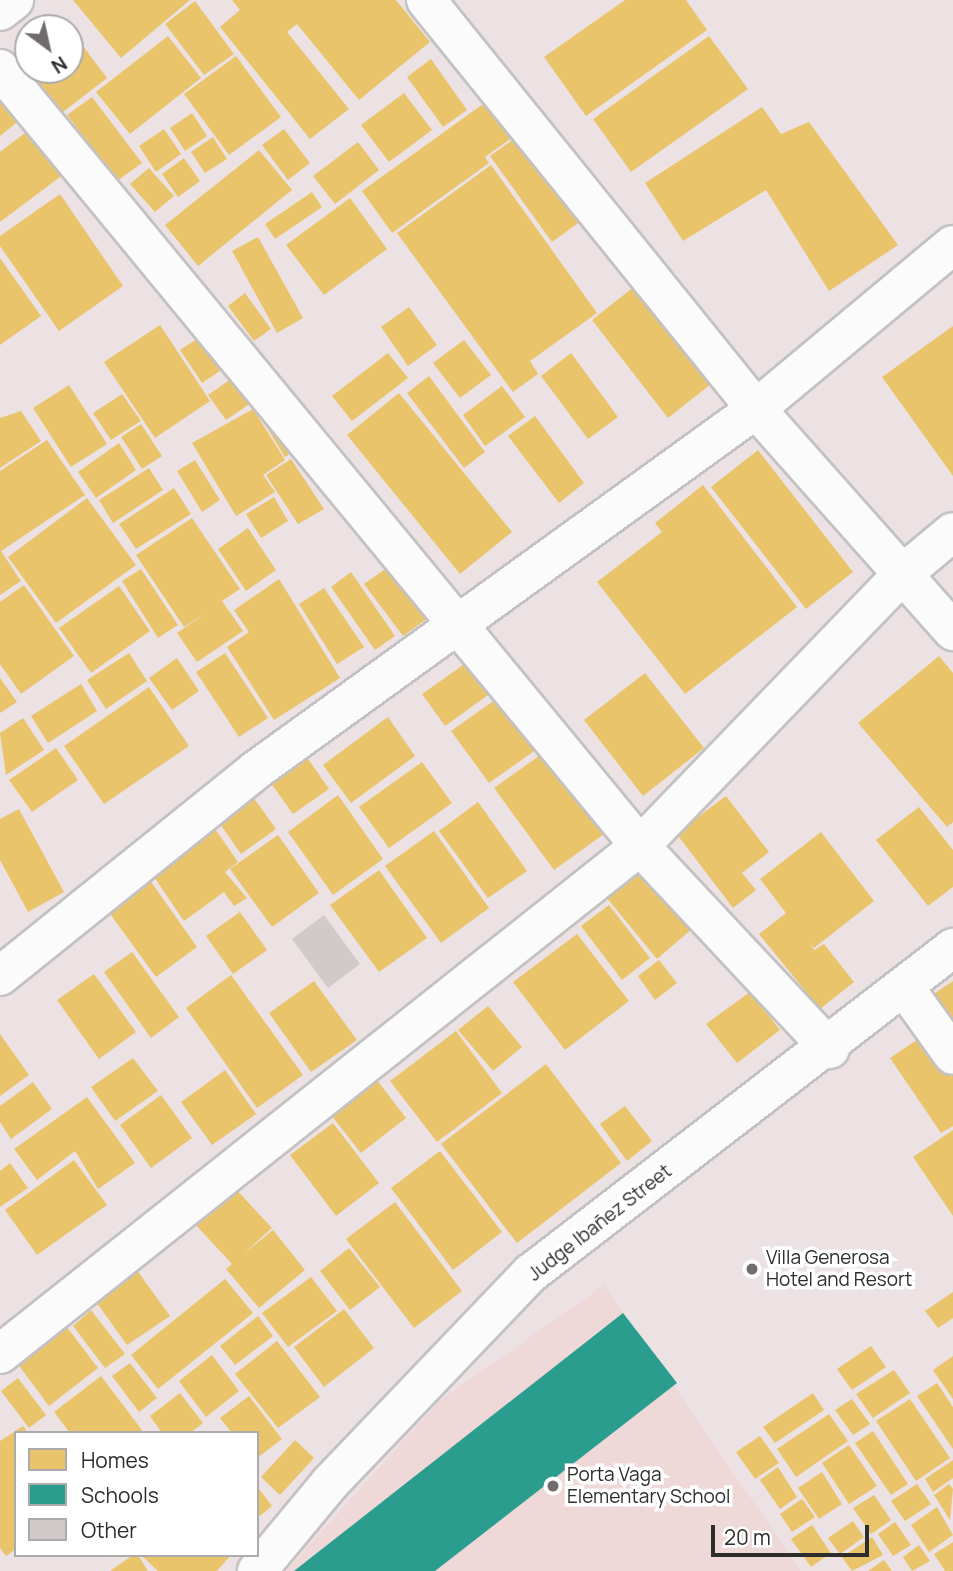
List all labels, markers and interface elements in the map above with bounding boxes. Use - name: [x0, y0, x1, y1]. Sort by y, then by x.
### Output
- north arrow: [14, 14, 84, 84]
- text: N: [47, 50, 72, 80]
- street label: Judge Ibañez Street: [524, 1160, 676, 1286]
- place label: Villa Generosa Hotel and Resort: [766, 1247, 912, 1291]
- marker: Villa Generosa Hotel and Resort: [744, 1261, 760, 1277]
- legend: [14, 1431, 259, 1557]
- text: Homes: [81, 1446, 149, 1474]
- place label: Porta Vaga Elementary School: [567, 1464, 730, 1508]
- marker: Porta Vaga Elementary School: [545, 1478, 561, 1494]
- text: Schools: [81, 1481, 159, 1509]
- scale bar: [715, 1512, 872, 1556]
- text: Other: [81, 1516, 137, 1544]
- text: 20 m: [724, 1523, 771, 1551]

